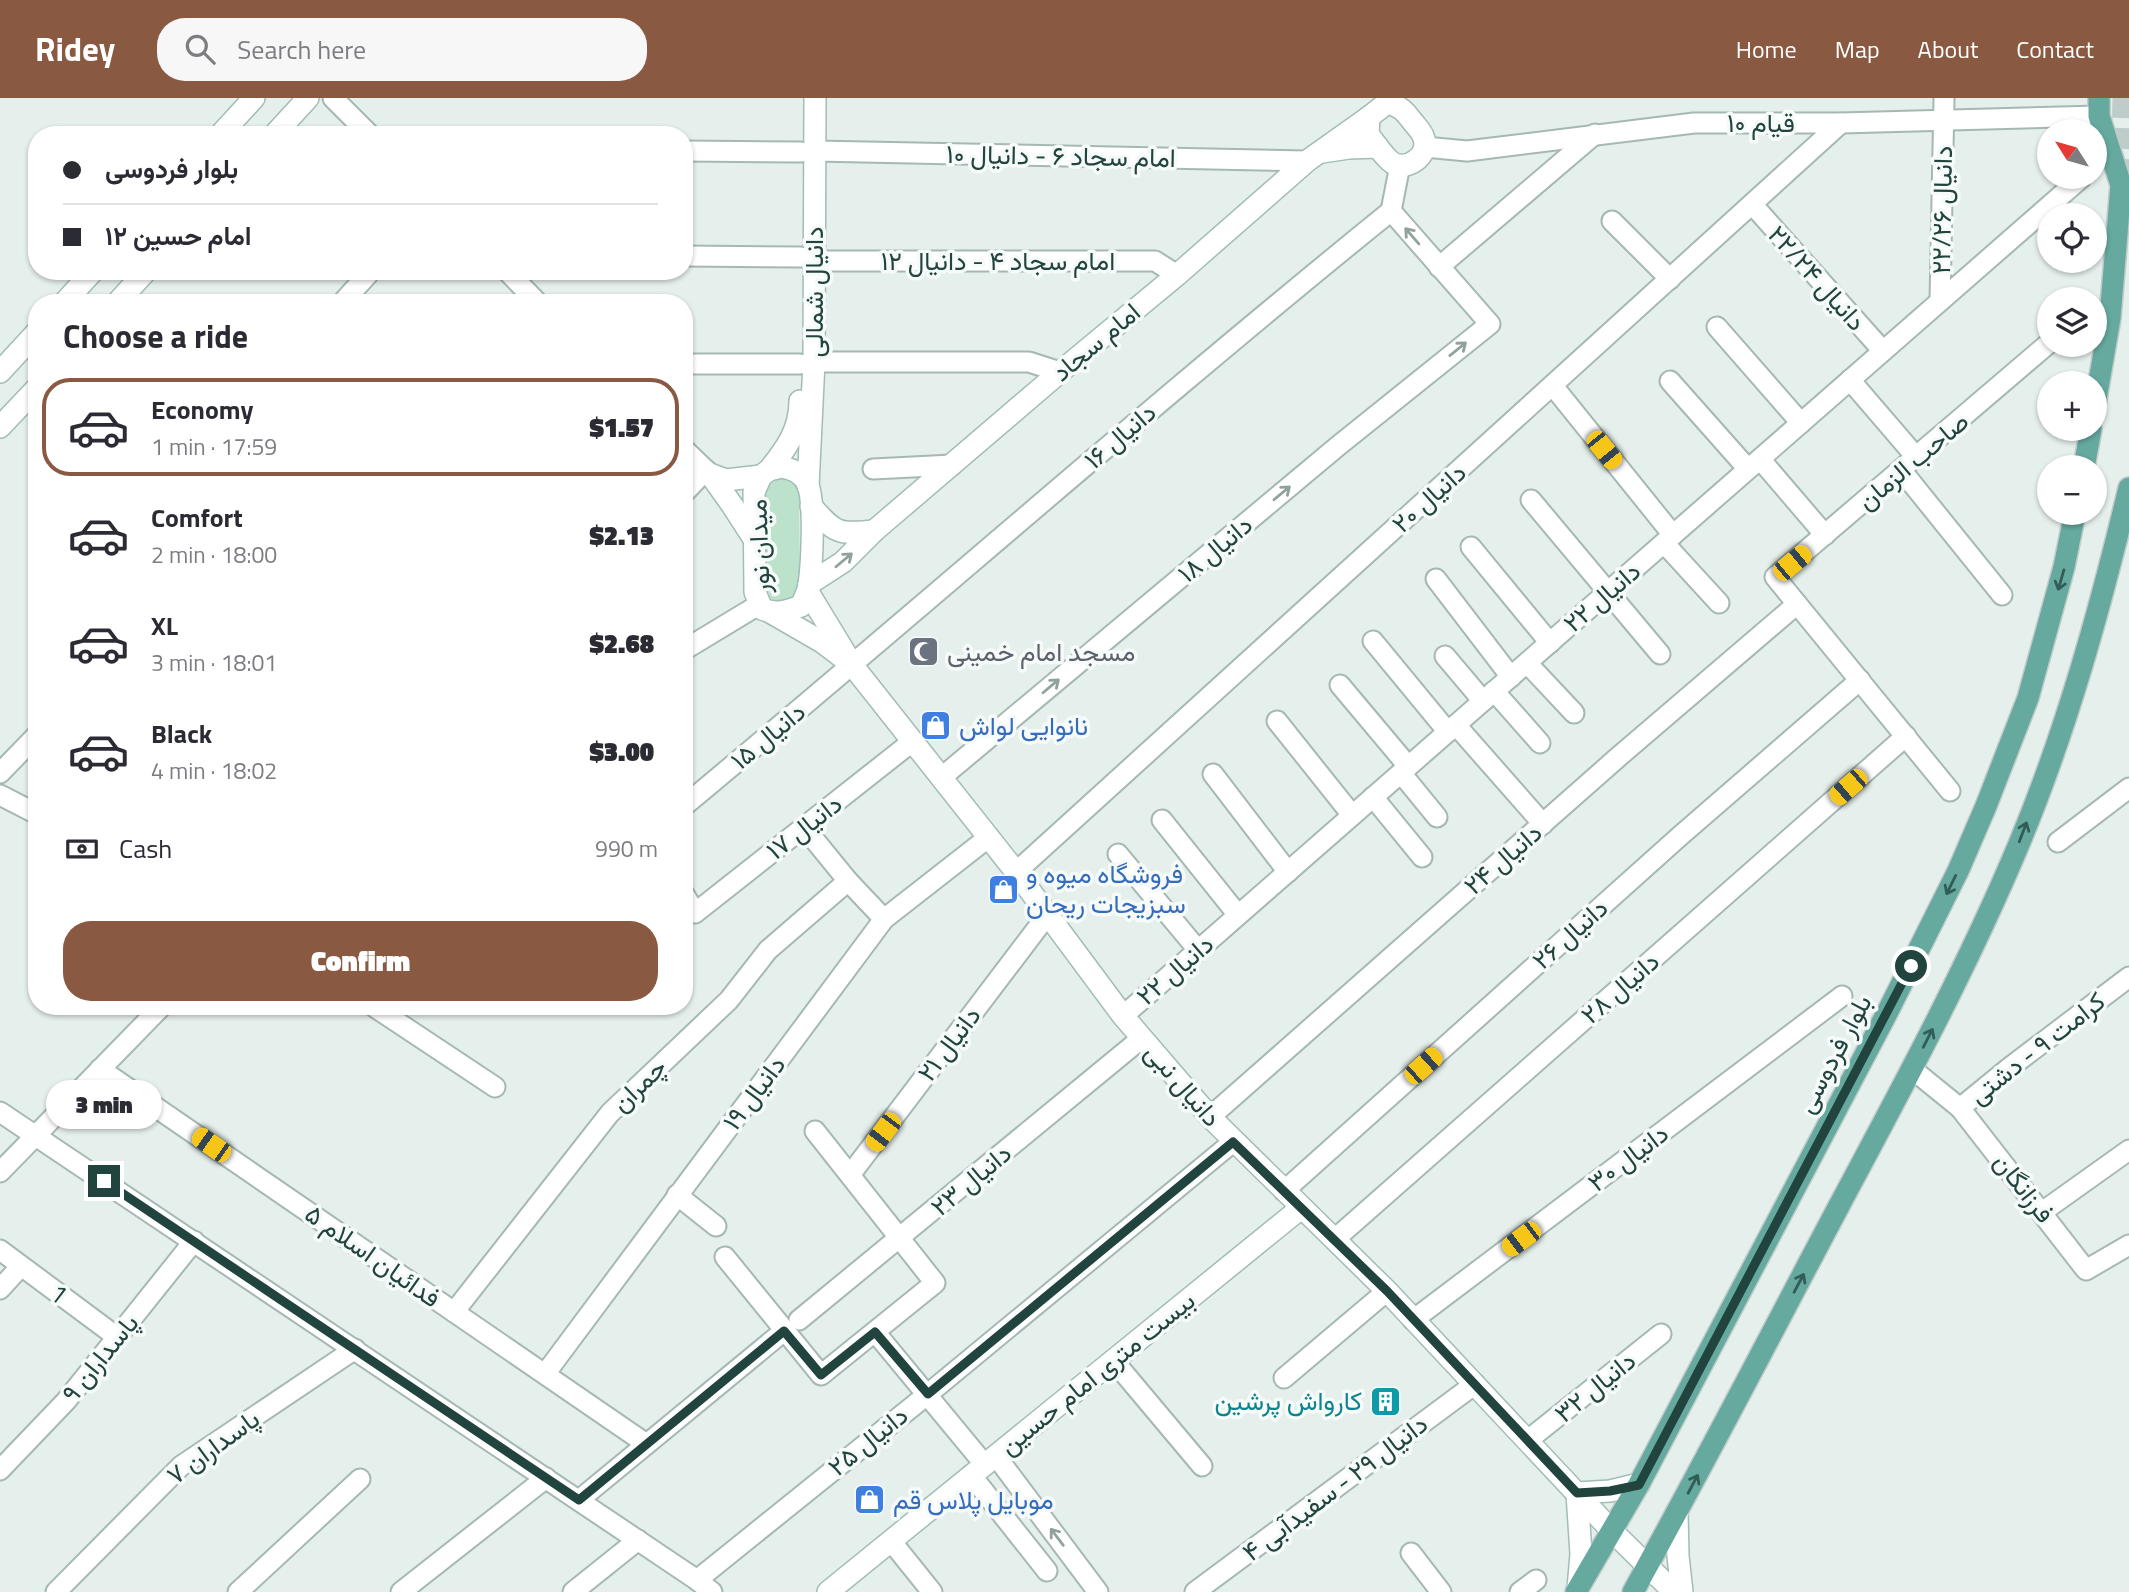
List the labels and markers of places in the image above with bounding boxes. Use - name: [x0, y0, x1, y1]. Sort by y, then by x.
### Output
- place label: مسجد امام خمینی: [947, 632, 1135, 671]
- mosque icon: مسجد امام خمینی: [907, 635, 941, 669]
- place label: نانوایی لواش: [959, 706, 1088, 745]
- shop icon: نانوایی لواش: [919, 709, 953, 743]
- place label: فروشگاه میوه و سبزیجات ریحان: [1026, 854, 1186, 923]
- shop icon: فروشگاه میوه و سبزیجات ریحان: [986, 872, 1020, 906]
- place label: کارواش پرشین: [1215, 1381, 1362, 1420]
- building icon: کارواش پرشین: [1368, 1384, 1402, 1418]
- place label: موبایل پلاس قم: [893, 1480, 1054, 1519]
- shop icon: موبایل پلاس قم: [853, 1483, 887, 1517]

